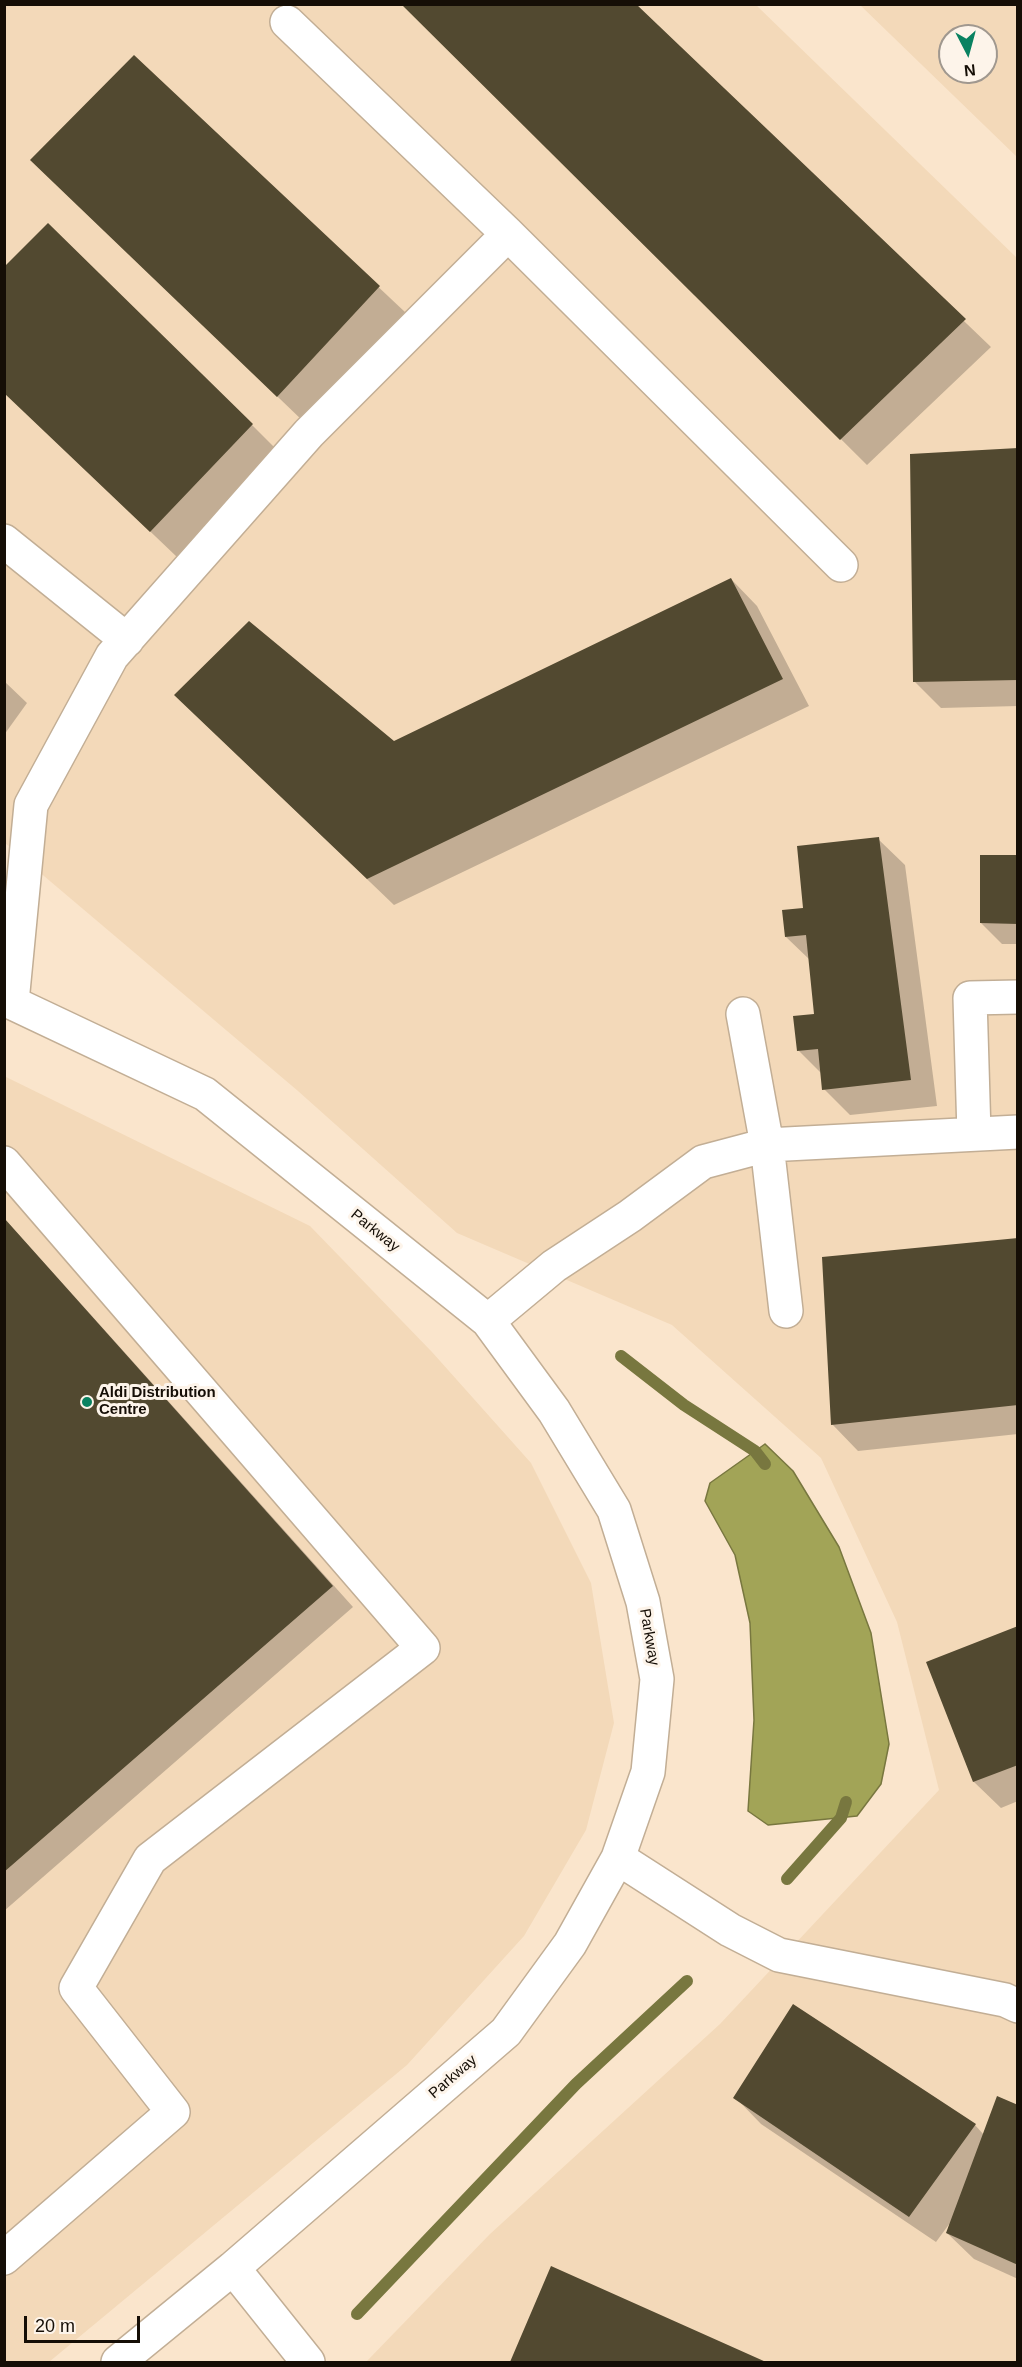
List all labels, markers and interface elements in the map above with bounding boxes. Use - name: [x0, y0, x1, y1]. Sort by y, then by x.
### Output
- north arrow: [938, 24, 998, 84]
- text: N: [963, 61, 976, 79]
- street label: Parkway: [347, 1206, 403, 1256]
- place label: Aldi Distribution Centre: [99, 1384, 216, 1419]
- marker: Aldi Distribution Centre: [80, 1395, 94, 1409]
- street label: Parkway: [635, 1607, 663, 1667]
- street label: Parkway: [425, 2051, 481, 2103]
- scale bar: [27, 2304, 142, 2342]
- text: 20 m: [35, 2316, 75, 2336]

